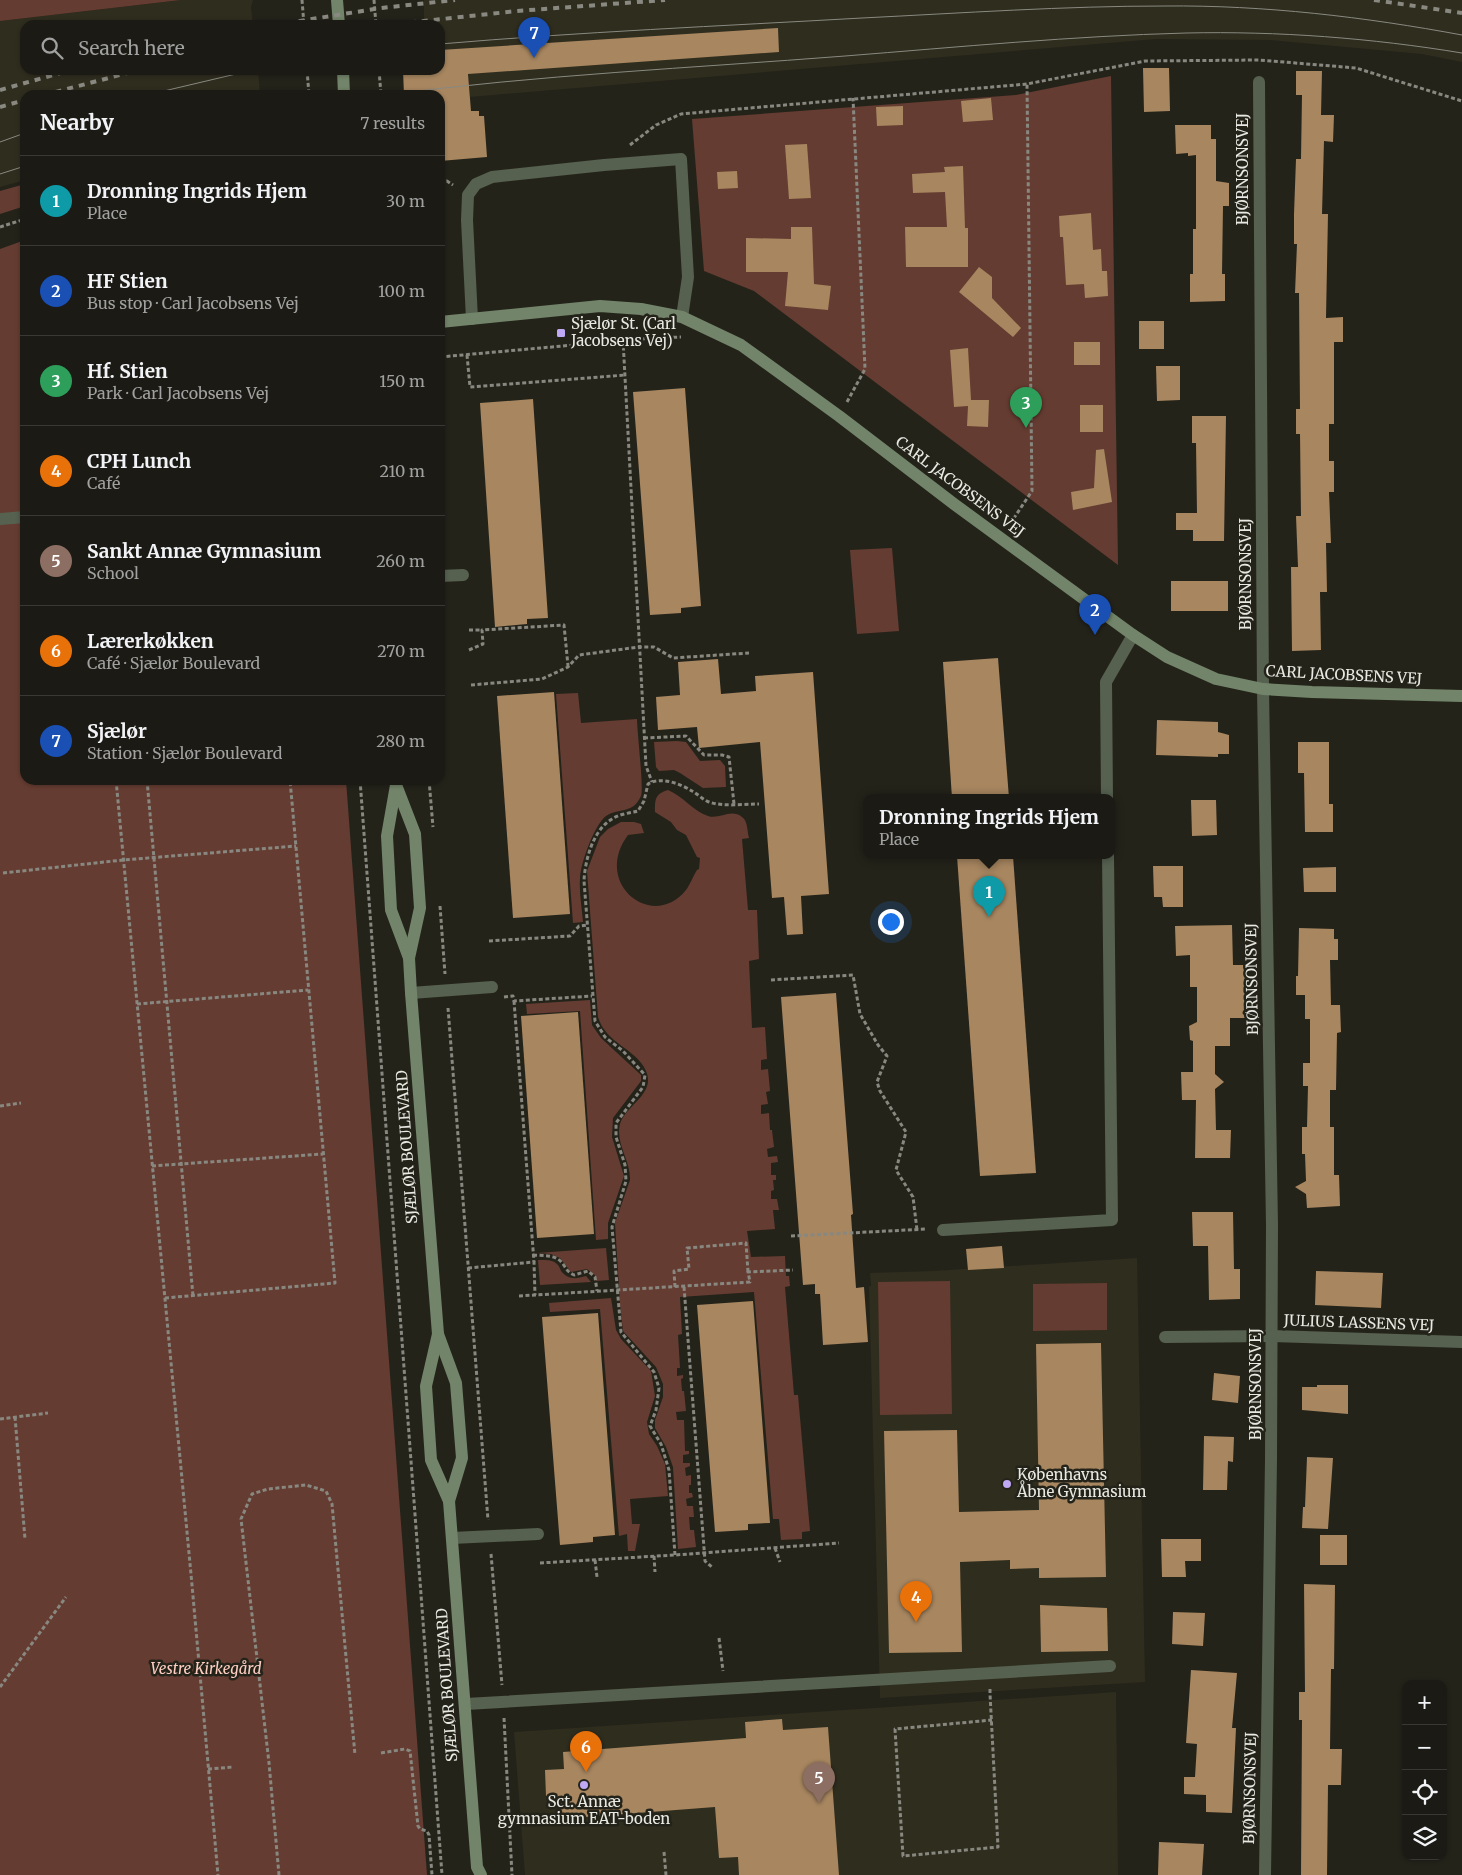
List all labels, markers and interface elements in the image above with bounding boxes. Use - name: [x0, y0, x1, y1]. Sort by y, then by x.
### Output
- pin: 7: [518, 17, 550, 58]
- search box: [20, 20, 445, 75]
- icon: search: [38, 34, 66, 62]
- text: Search here: [78, 36, 185, 60]
- text: Nearby: [40, 109, 114, 136]
- street label: BJØRNSONSVEJ: [1233, 112, 1252, 225]
- text: 7 results: [360, 113, 425, 133]
- text: Dronning Ingrids Hjem: [87, 179, 307, 203]
- text: 1: [52, 191, 60, 211]
- text: 30 m: [386, 191, 425, 211]
- text: Place: [87, 203, 127, 223]
- text: HF Stien: [87, 269, 168, 293]
- text: 2: [51, 281, 61, 301]
- text: 100 m: [378, 281, 425, 301]
- text: Bus stop · Carl Jacobsens Vej: [87, 293, 299, 313]
- place label: Sjælør St. (Carl Jacobsens Vej): [570, 314, 676, 350]
- marker: Sjælør St. (Carl Jacobsens Vej): [555, 327, 567, 339]
- text: Hf. Stien: [87, 359, 168, 383]
- text: 3: [51, 371, 61, 391]
- text: 150 m: [379, 371, 425, 391]
- text: Park · Carl Jacobsens Vej: [87, 383, 269, 403]
- pin: 3: [1010, 387, 1042, 428]
- street label: CARL JACOBSENS VEJ: [892, 432, 1029, 542]
- text: CPH Lunch: [87, 449, 191, 473]
- text: 4: [51, 461, 61, 481]
- text: 210 m: [380, 461, 425, 481]
- text: Café: [87, 473, 120, 493]
- street label: BJØRNSONSVEJ: [1236, 517, 1255, 630]
- text: Sankt Annæ Gymnasium: [87, 539, 321, 563]
- text: 5: [51, 551, 61, 571]
- text: 260 m: [376, 551, 425, 571]
- text: School: [87, 563, 139, 583]
- pin: 2: [1079, 594, 1111, 635]
- text: Lærerkøkken: [87, 629, 214, 653]
- text: 6: [51, 641, 61, 661]
- text: 270 m: [377, 641, 425, 661]
- text: Café · Sjælør Boulevard: [87, 653, 260, 673]
- street label: CARL JACOBSENS VEJ: [1265, 661, 1423, 688]
- text: Sjælør: [87, 719, 147, 743]
- text: 7: [51, 731, 61, 751]
- text: 280 m: [376, 731, 425, 751]
- text: Station · Sjælør Boulevard: [87, 743, 282, 763]
- popup: [863, 794, 1115, 859]
- text: Dronning Ingrids Hjem: [879, 805, 1099, 829]
- text: Place: [879, 829, 919, 849]
- pin: 1: [973, 876, 1005, 917]
- your location: [878, 909, 904, 935]
- street label: BJØRNSONSVEJ: [1241, 922, 1262, 1035]
- street label: SJÆLØR BOULEVARD: [392, 1069, 421, 1225]
- street label: JULIUS LASSENS VEJ: [1282, 1310, 1435, 1335]
- street label: BJØRNSONSVEJ: [1246, 1327, 1265, 1440]
- place label: Københavns Åbne Gymnasium: [1016, 1465, 1146, 1501]
- marker: Københavns Åbne Gymnasium: [1001, 1478, 1013, 1490]
- pin: 4: [900, 1581, 932, 1622]
- street label: SJÆLØR BOULEVARD: [432, 1607, 461, 1763]
- park label: Vestre Kirkegård: [150, 1659, 262, 1678]
- map controls: [1402, 1680, 1447, 1860]
- button: +: [1402, 1680, 1447, 1725]
- button: −: [1402, 1725, 1447, 1770]
- pin: 6: [570, 1731, 602, 1772]
- street label: BJØRNSONSVEJ: [1239, 1731, 1260, 1844]
- pin: 5: [803, 1762, 835, 1803]
- button: locate: [1402, 1770, 1447, 1815]
- marker: Sct. Annæ gymnasium EAT-boden: [578, 1779, 590, 1791]
- place label: Sct. Annæ gymnasium EAT-boden: [498, 1792, 670, 1828]
- button: layers: [1402, 1815, 1447, 1860]

